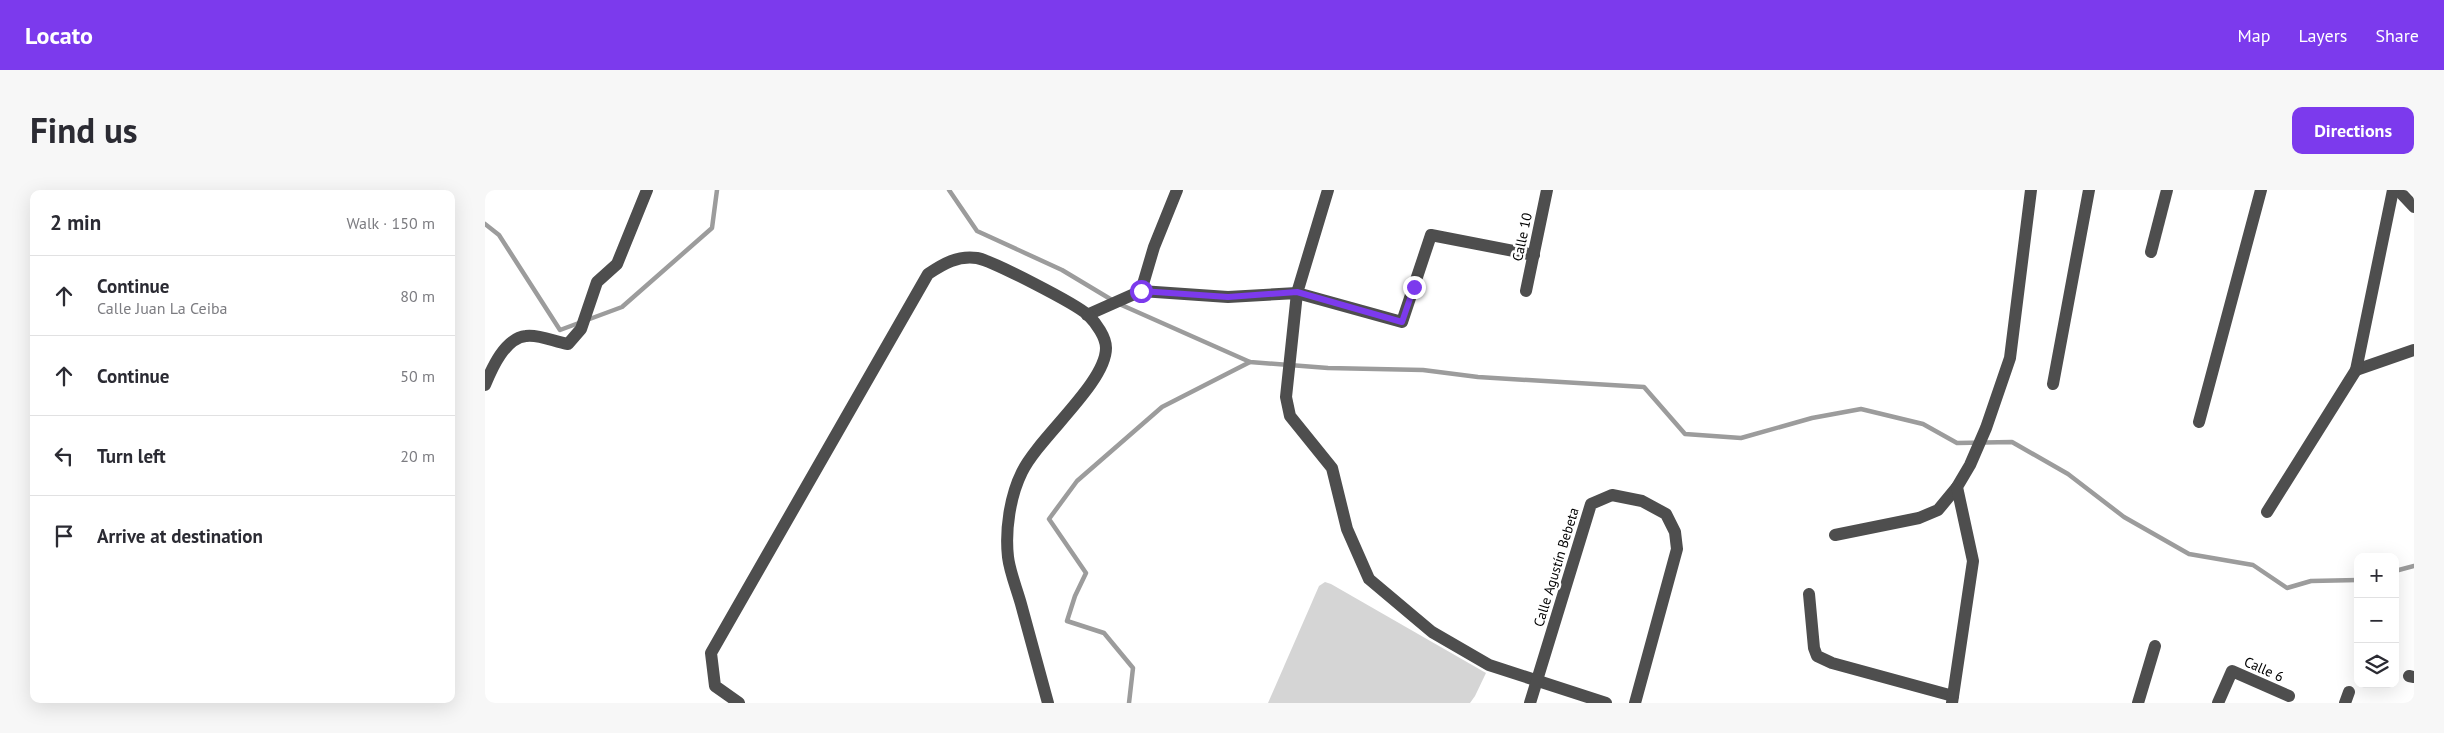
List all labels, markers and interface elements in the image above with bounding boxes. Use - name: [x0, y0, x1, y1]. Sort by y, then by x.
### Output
- text: Locato: [25, 20, 93, 51]
- text: Map: [2238, 24, 2270, 47]
- text: Layers: [2298, 24, 2347, 47]
- text: Share: [2375, 24, 2419, 47]
- text: Find us: [30, 107, 138, 153]
- button: Directions: [2292, 107, 2414, 154]
- text: 2 min: [50, 209, 101, 236]
- street label: Calle 10: [1508, 211, 1536, 263]
- text: Walk · 150 m: [346, 213, 435, 233]
- text: Continue: [97, 274, 169, 298]
- route end: [1403, 276, 1426, 299]
- route start: [1130, 280, 1153, 303]
- icon: ahead: [50, 282, 78, 310]
- text: 80 m: [400, 286, 435, 306]
- text: Calle Juan La Ceiba: [97, 298, 228, 318]
- icon: ahead: [50, 362, 78, 390]
- text: Continue: [97, 364, 169, 388]
- text: 50 m: [400, 366, 435, 386]
- icon: left: [50, 442, 78, 470]
- text: Turn left: [97, 444, 166, 468]
- text: 20 m: [400, 446, 435, 466]
- street label: Calle Agustín Bebeta: [1529, 505, 1583, 629]
- icon: arrive: [50, 522, 78, 550]
- text: Arrive at destination: [97, 524, 263, 548]
- map controls: [2354, 553, 2399, 688]
- button: +: [2354, 553, 2399, 598]
- button: −: [2354, 598, 2399, 643]
- button: layers: [2354, 643, 2399, 688]
- street label: Calle 6: [2241, 652, 2287, 686]

